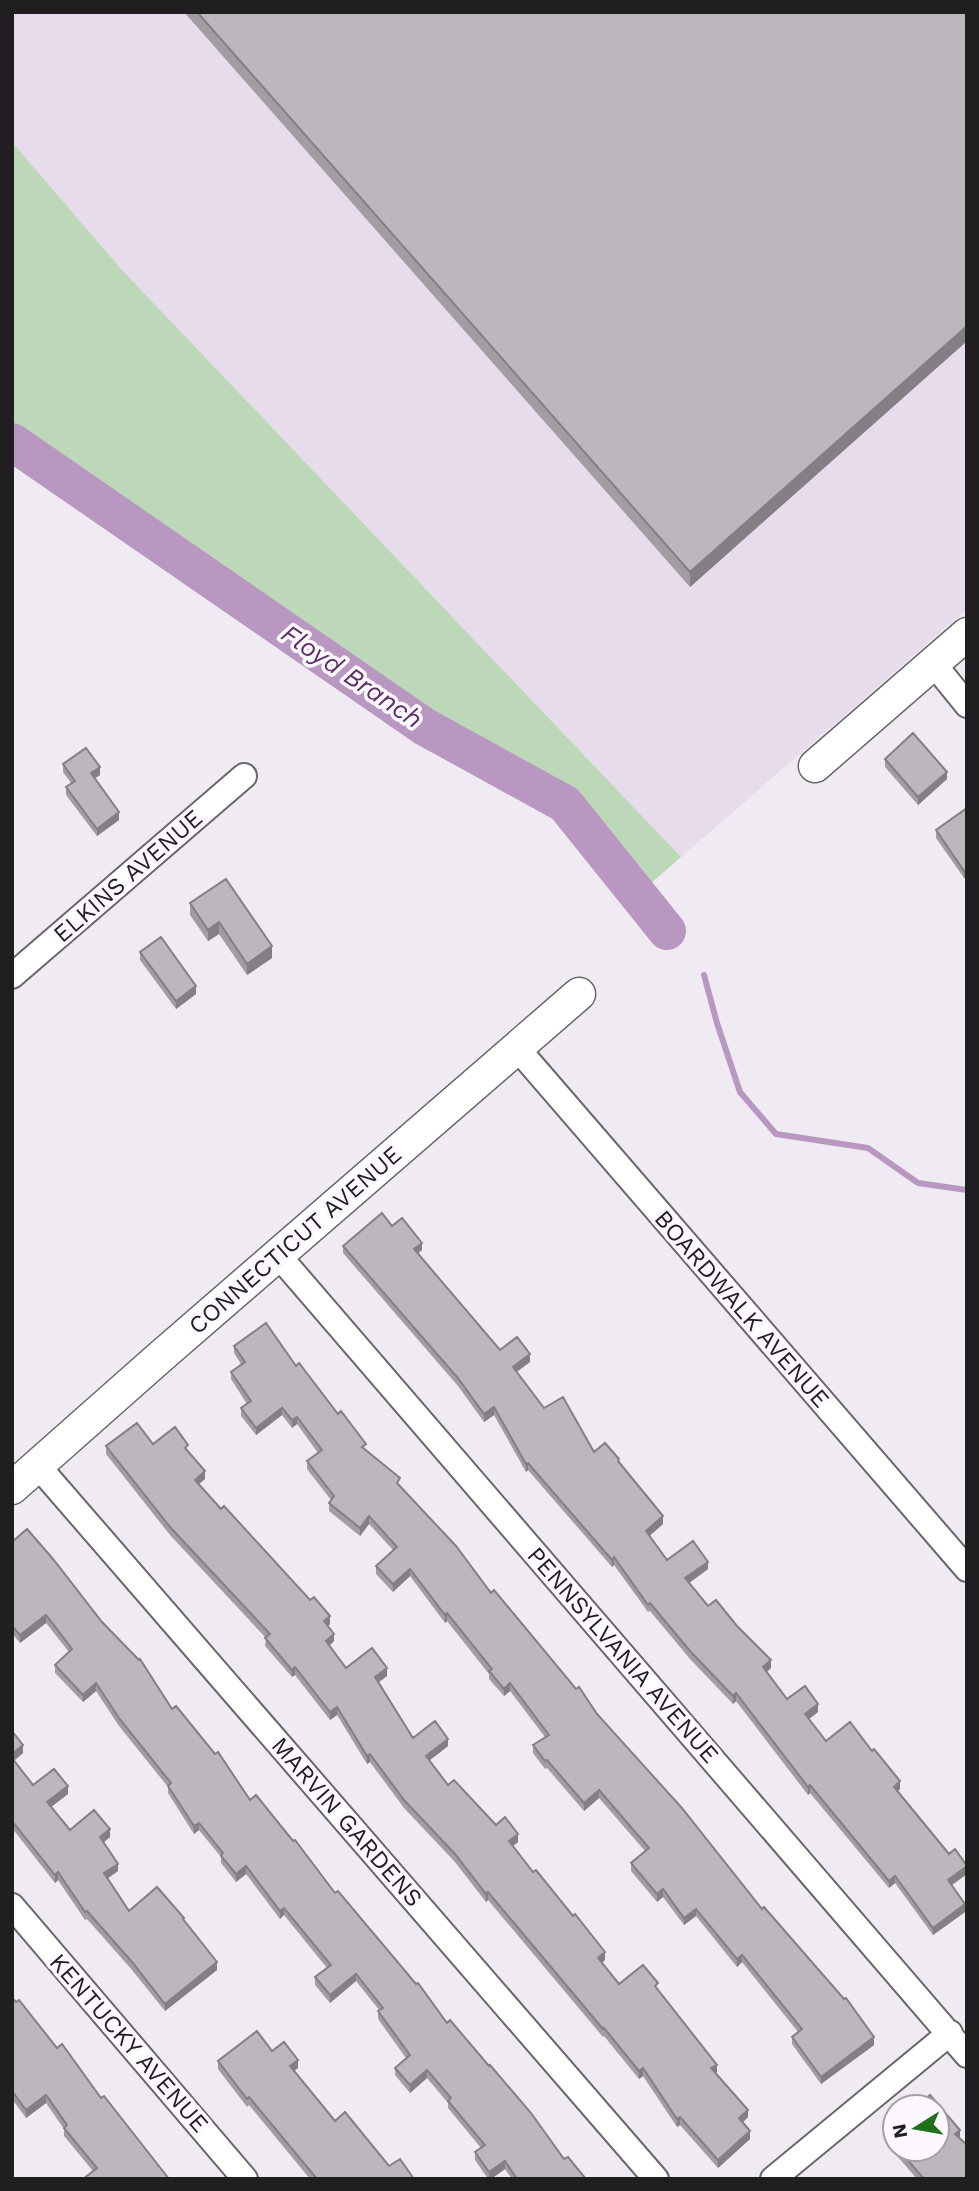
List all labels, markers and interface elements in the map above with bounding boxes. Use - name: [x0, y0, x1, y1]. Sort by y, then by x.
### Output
- water label: Floyd Branch: [276, 618, 428, 734]
- street label: ELKINS AVENUE: [48, 804, 208, 948]
- street label: CONNECTICUT AVENUE: [183, 1140, 407, 1340]
- street label: BOARDWALK AVENUE: [649, 1205, 835, 1413]
- street label: PENNSYLVANIA AVENUE: [521, 1541, 725, 1769]
- street label: MARVIN GARDENS: [266, 1732, 428, 1912]
- street label: KENTUCKY AVENUE: [44, 1948, 214, 2138]
- north arrow: [881, 2093, 951, 2163]
- text: N: [887, 2122, 912, 2140]

